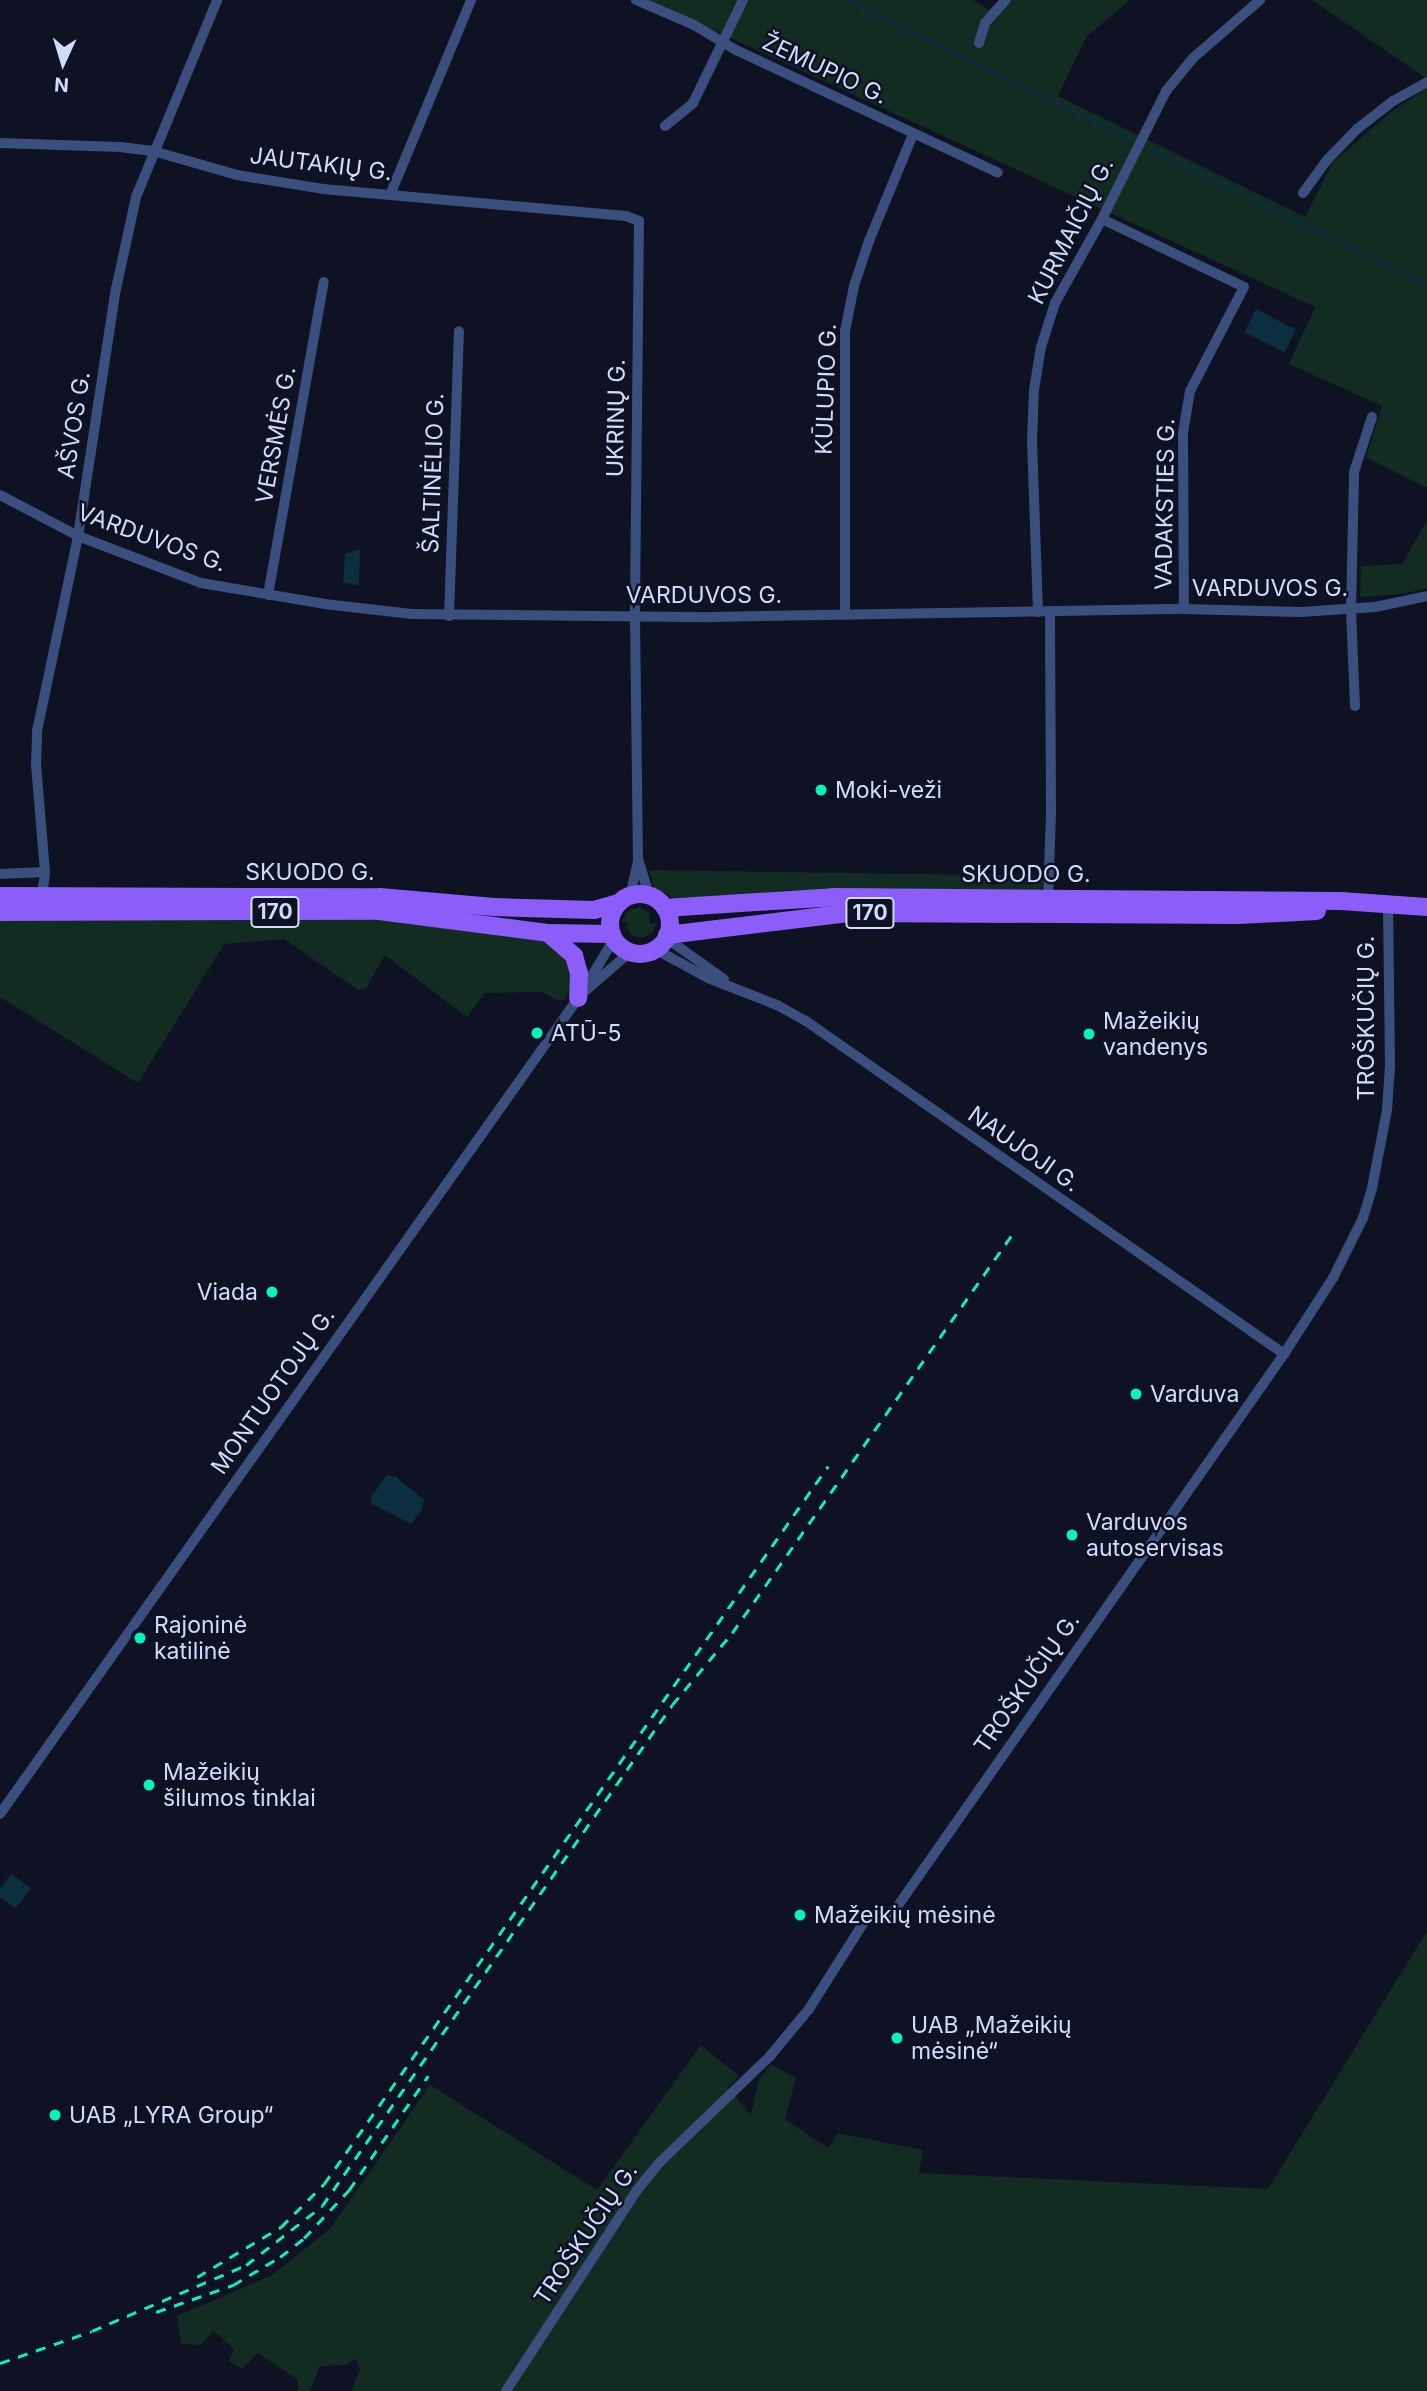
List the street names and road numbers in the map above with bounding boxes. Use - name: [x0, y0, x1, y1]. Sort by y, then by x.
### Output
- street label: ŽEMUPIO G.: [758, 28, 892, 110]
- street label: JAUTAKIŲ G.: [248, 142, 394, 186]
- street label: KURMAIČIŲ G.: [1022, 153, 1120, 309]
- street label: KŪLUPIO G.: [810, 323, 842, 455]
- street label: UKRINŲ G.: [601, 359, 631, 477]
- street label: VERSMĖS G.: [250, 364, 302, 506]
- street label: AŠVOS G.: [52, 369, 96, 481]
- street label: ŠALTINĖLIO G.: [416, 392, 450, 554]
- street label: VADAKSTIES G.: [1150, 418, 1180, 590]
- street label: VARDUVOS G.: [74, 498, 230, 578]
- street label: VARDUVOS G.: [1192, 574, 1348, 602]
- street label: VARDUVOS G.: [626, 581, 782, 609]
- street label: SKUODO G.: [245, 858, 375, 886]
- street label: SKUODO G.: [961, 860, 1091, 888]
- road number: 170: [249, 894, 301, 930]
- road number: 170: [844, 895, 896, 930]
- street label: TROŠKUČIŲ G.: [1352, 936, 1380, 1100]
- street label: NAUJOJI G.: [963, 1100, 1085, 1198]
- street label: MONTUOTOJŲ G.: [205, 1302, 341, 1480]
- street label: TROŠKUČIŲ G.: [968, 1608, 1086, 1758]
- street label: TROŠKUČIŲ G.: [528, 2158, 644, 2310]

